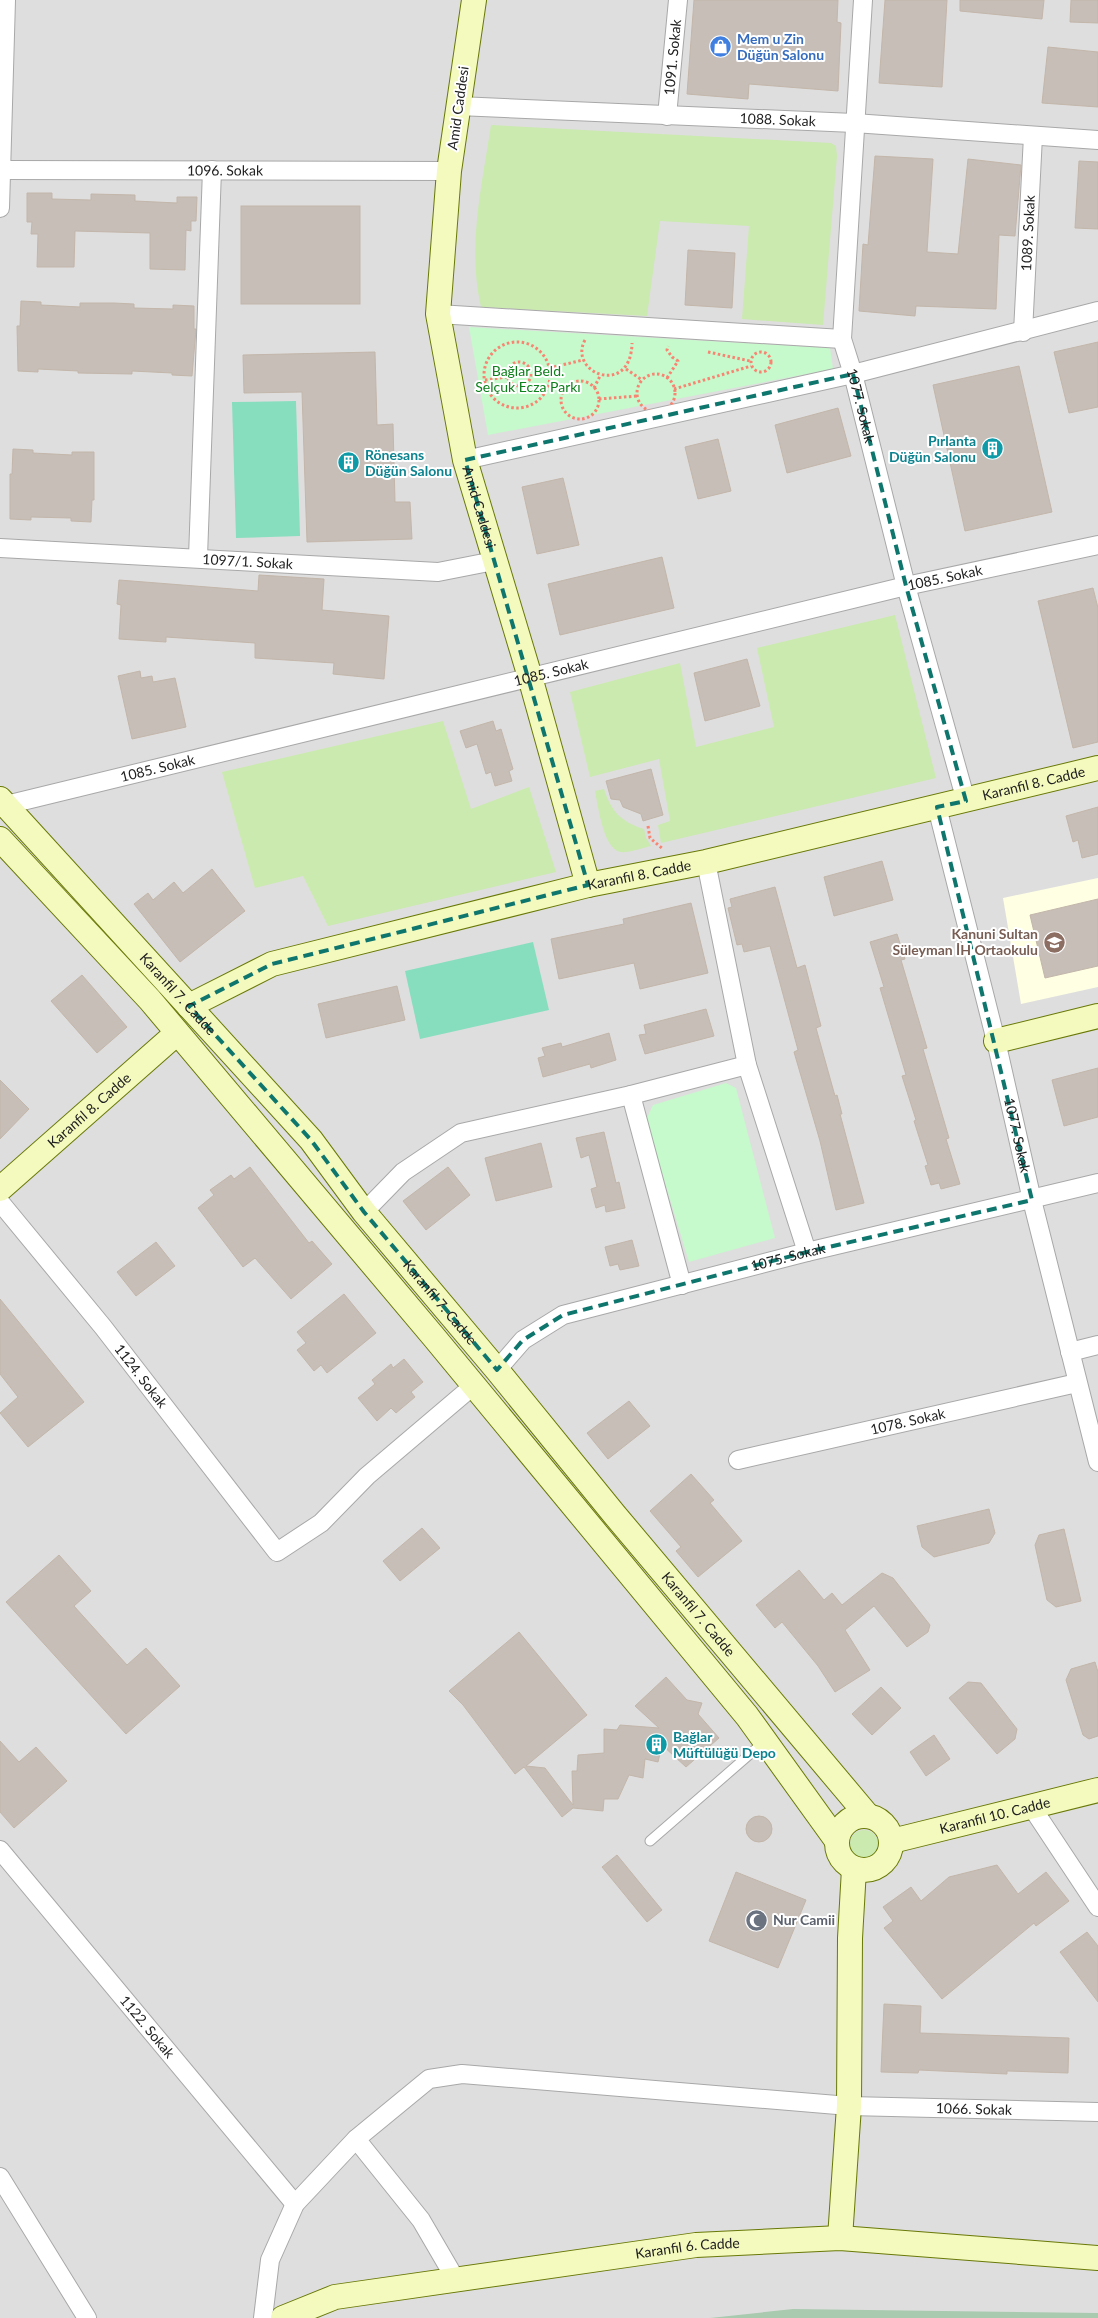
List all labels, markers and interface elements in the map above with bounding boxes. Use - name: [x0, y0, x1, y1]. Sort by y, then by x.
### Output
- street label: 1091. Sokak: [660, 18, 684, 96]
- place label: Mem u Zin Düğün Salonu: [737, 30, 824, 63]
- shop icon: Mem u Zin Düğün Salonu: [709, 35, 733, 59]
- street label: Amid Caddesi: [443, 65, 472, 151]
- street label: 1088. Sokak: [739, 109, 817, 129]
- street label: 1096. Sokak: [187, 161, 264, 179]
- street label: 1089. Sokak: [1017, 194, 1038, 272]
- park label: Bağlar Beld. Selçuk Ecza Parkı: [475, 362, 581, 395]
- street label: 1077. Sokak: [844, 366, 879, 445]
- place label: Pırlanta Düğün Salonu: [889, 432, 976, 465]
- building icon: Pırlanta Düğün Salonu: [980, 437, 1004, 461]
- place label: Rönesans Düğün Salonu: [365, 446, 452, 479]
- building icon: Rönesans Düğün Salonu: [337, 451, 361, 475]
- street label: Amid Caddesi: [459, 464, 500, 550]
- street label: 1097/1. Sokak: [202, 550, 294, 572]
- street label: 1085. Sokak: [906, 561, 985, 593]
- street label: 1085. Sokak: [512, 654, 591, 689]
- street label: 1085. Sokak: [118, 750, 197, 785]
- street label: Karanfil 8. Cadde: [980, 762, 1087, 803]
- street label: Karanfil 8. Cadde: [586, 856, 692, 893]
- place label: Kanuni Sultan Süleyman İH Ortaokulu: [892, 925, 1038, 958]
- school or university icon: Kanuni Sultan Süleyman İH Ortaokulu: [1042, 930, 1066, 954]
- street label: Karanfil 7. Cadde: [137, 949, 220, 1038]
- street label: Karanfil 8. Cadde: [44, 1069, 134, 1151]
- street label: 1077. Sokak: [1001, 1096, 1035, 1175]
- street label: 1075. Sokak: [749, 1239, 827, 1274]
- street label: Karanfil 7. Cadde: [400, 1256, 481, 1348]
- street label: 1124. Sokak: [111, 1340, 172, 1412]
- street label: 1078. Sokak: [869, 1404, 947, 1438]
- street label: Karanfil 7. Cadde: [658, 1568, 739, 1660]
- place label: Bağlar Müftülüğü Depo: [673, 1728, 776, 1761]
- building icon: Bağlar Müftülüğü Depo: [645, 1733, 669, 1757]
- street label: Karanfil 10. Cadde: [938, 1793, 1052, 1837]
- mosque icon: Nur Camii: [745, 1908, 769, 1932]
- place label: Nur Camii: [773, 1911, 835, 1928]
- street label: 1122. Sokak: [117, 1992, 179, 2062]
- street label: 1066. Sokak: [936, 2099, 1013, 2118]
- street label: Karanfil 6. Cadde: [634, 2234, 740, 2262]

